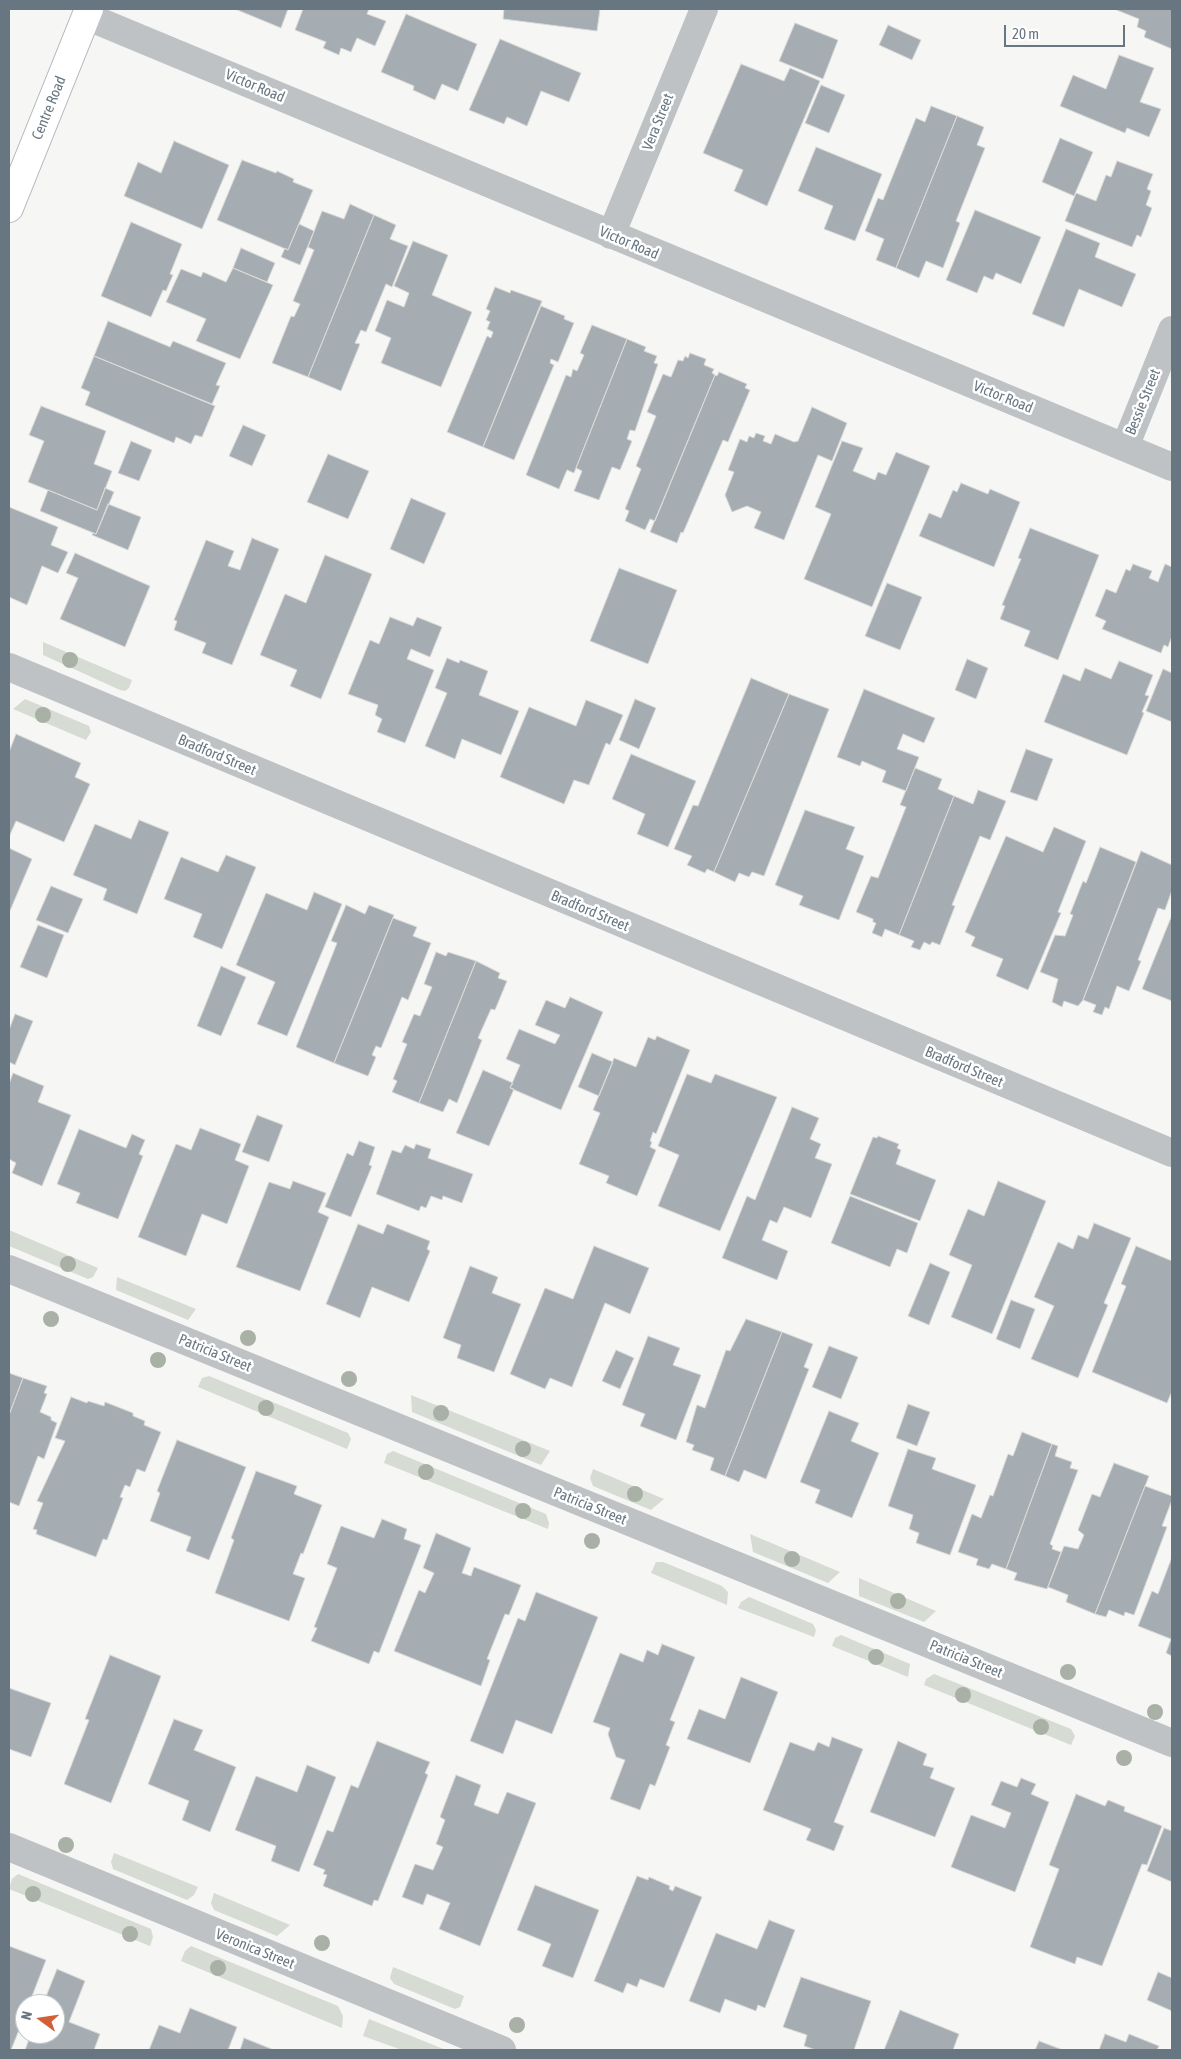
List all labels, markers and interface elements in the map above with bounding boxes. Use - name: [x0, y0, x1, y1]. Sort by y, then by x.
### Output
- scale bar: [1006, 15, 1127, 47]
- text: 20 m: [1012, 25, 1039, 42]
- street label: Victor Road: [223, 65, 287, 107]
- street label: Centre Road: [28, 74, 70, 142]
- street label: Vera Street: [638, 91, 678, 153]
- street label: Victor Road: [597, 222, 661, 264]
- street label: Bessie Street: [1122, 366, 1164, 438]
- street label: Victor Road: [971, 377, 1035, 417]
- street label: Bradford Street: [175, 730, 259, 780]
- street label: Bradford Street: [548, 886, 632, 936]
- street label: Bradford Street: [922, 1042, 1006, 1092]
- street label: Patricia Street: [176, 1330, 254, 1376]
- street label: Patricia Street: [551, 1483, 629, 1529]
- street label: Patricia Street: [927, 1636, 1005, 1682]
- street label: Veronica Street: [213, 1925, 297, 1973]
- north arrow: [15, 1994, 65, 2044]
- text: N: [18, 2010, 35, 2022]

